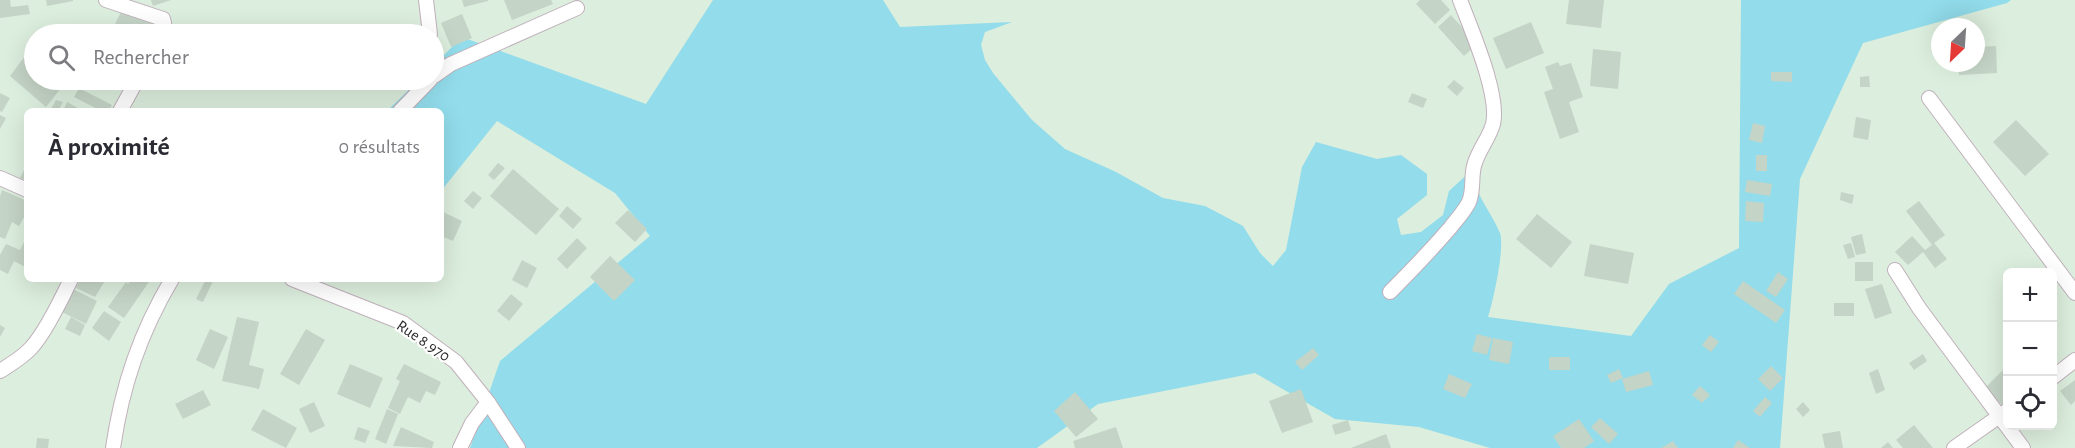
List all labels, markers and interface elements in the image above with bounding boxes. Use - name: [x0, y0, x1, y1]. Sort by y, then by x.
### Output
- north arrow: [1931, 18, 1985, 72]
- search box: [24, 24, 444, 90]
- icon: search: [45, 41, 78, 74]
- text: Rechercher: [93, 46, 189, 68]
- text: À proximité: [48, 134, 170, 160]
- text: 0 résultats: [339, 137, 420, 157]
- map controls: [2003, 268, 2057, 430]
- button: +: [2003, 268, 2057, 322]
- street label: Rue 8.970: [394, 317, 453, 364]
- button: −: [2003, 322, 2057, 376]
- button: locate: [2003, 376, 2057, 430]

